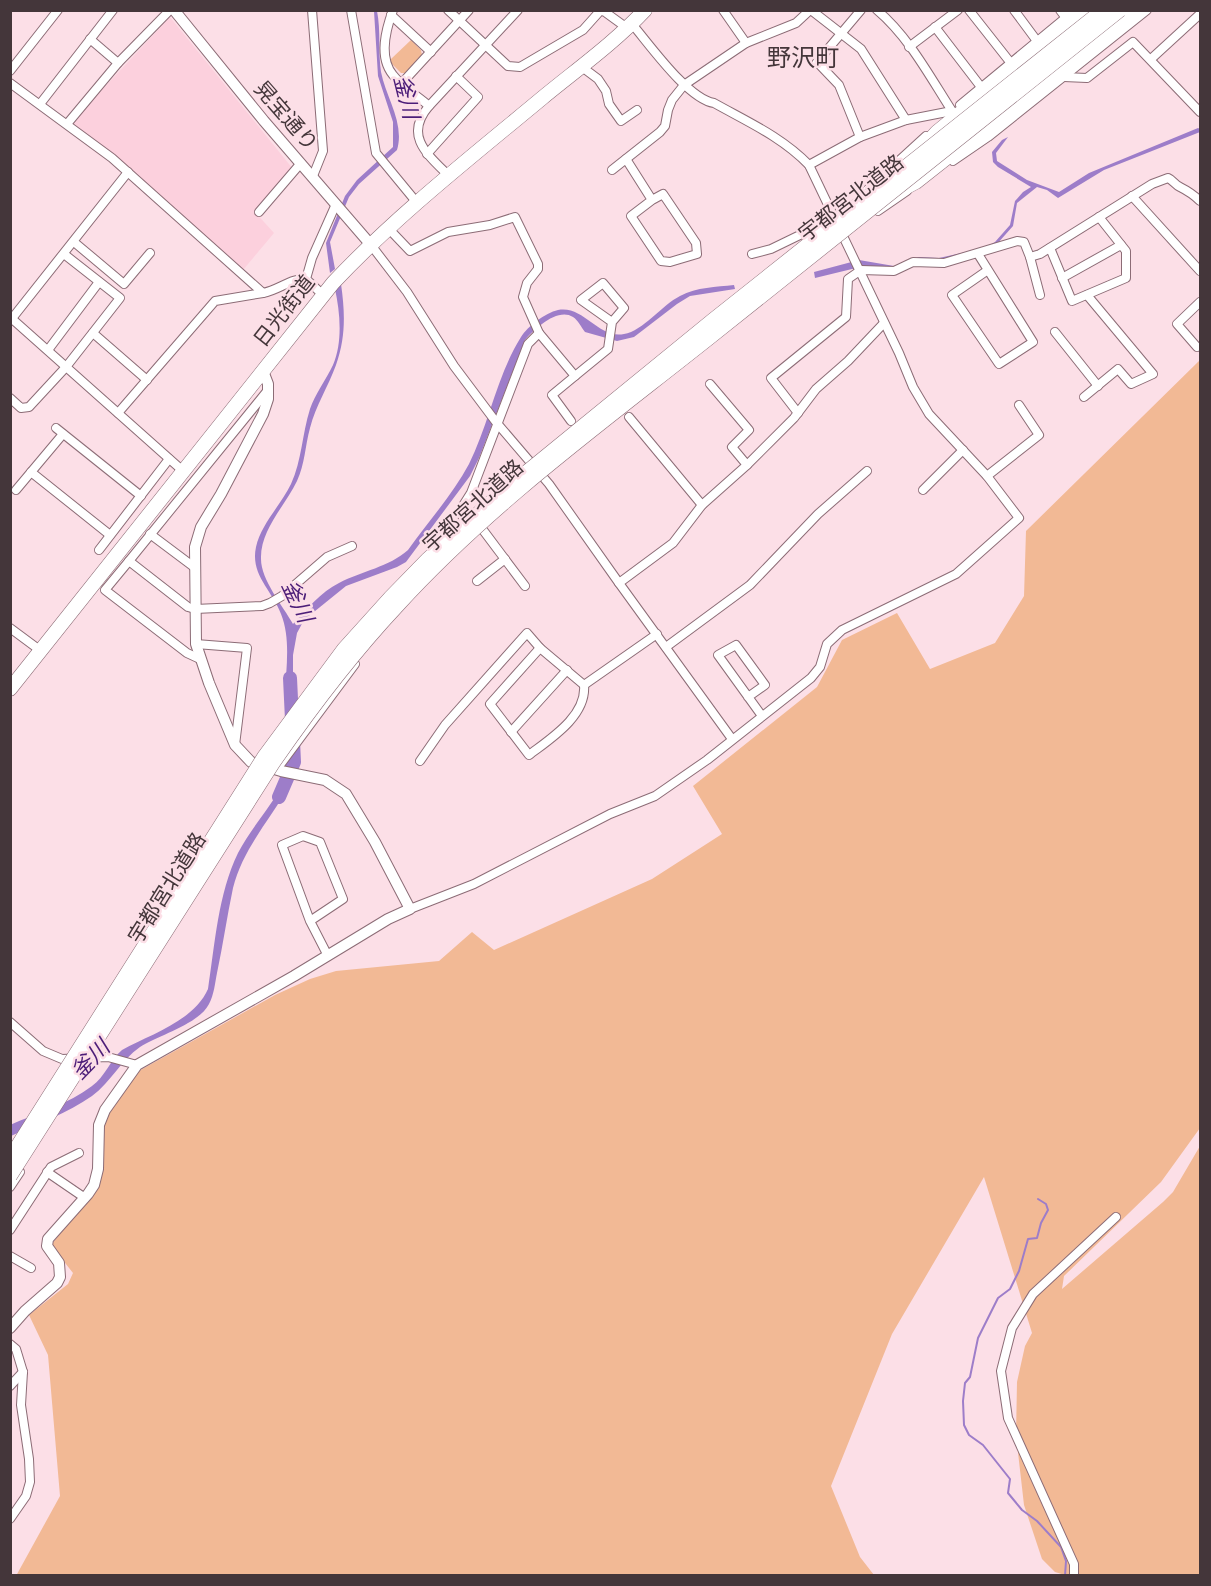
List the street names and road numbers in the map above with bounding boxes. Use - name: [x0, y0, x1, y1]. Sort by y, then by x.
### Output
- street label: 晃宝通り: [246, 74, 325, 159]
- street label: 宇都宮北道路: [792, 147, 911, 250]
- street label: 日光街道: [246, 269, 323, 355]
- street label: 宇都宮北道路: [416, 453, 531, 561]
- street label: 宇都宮北道路: [121, 827, 215, 950]

